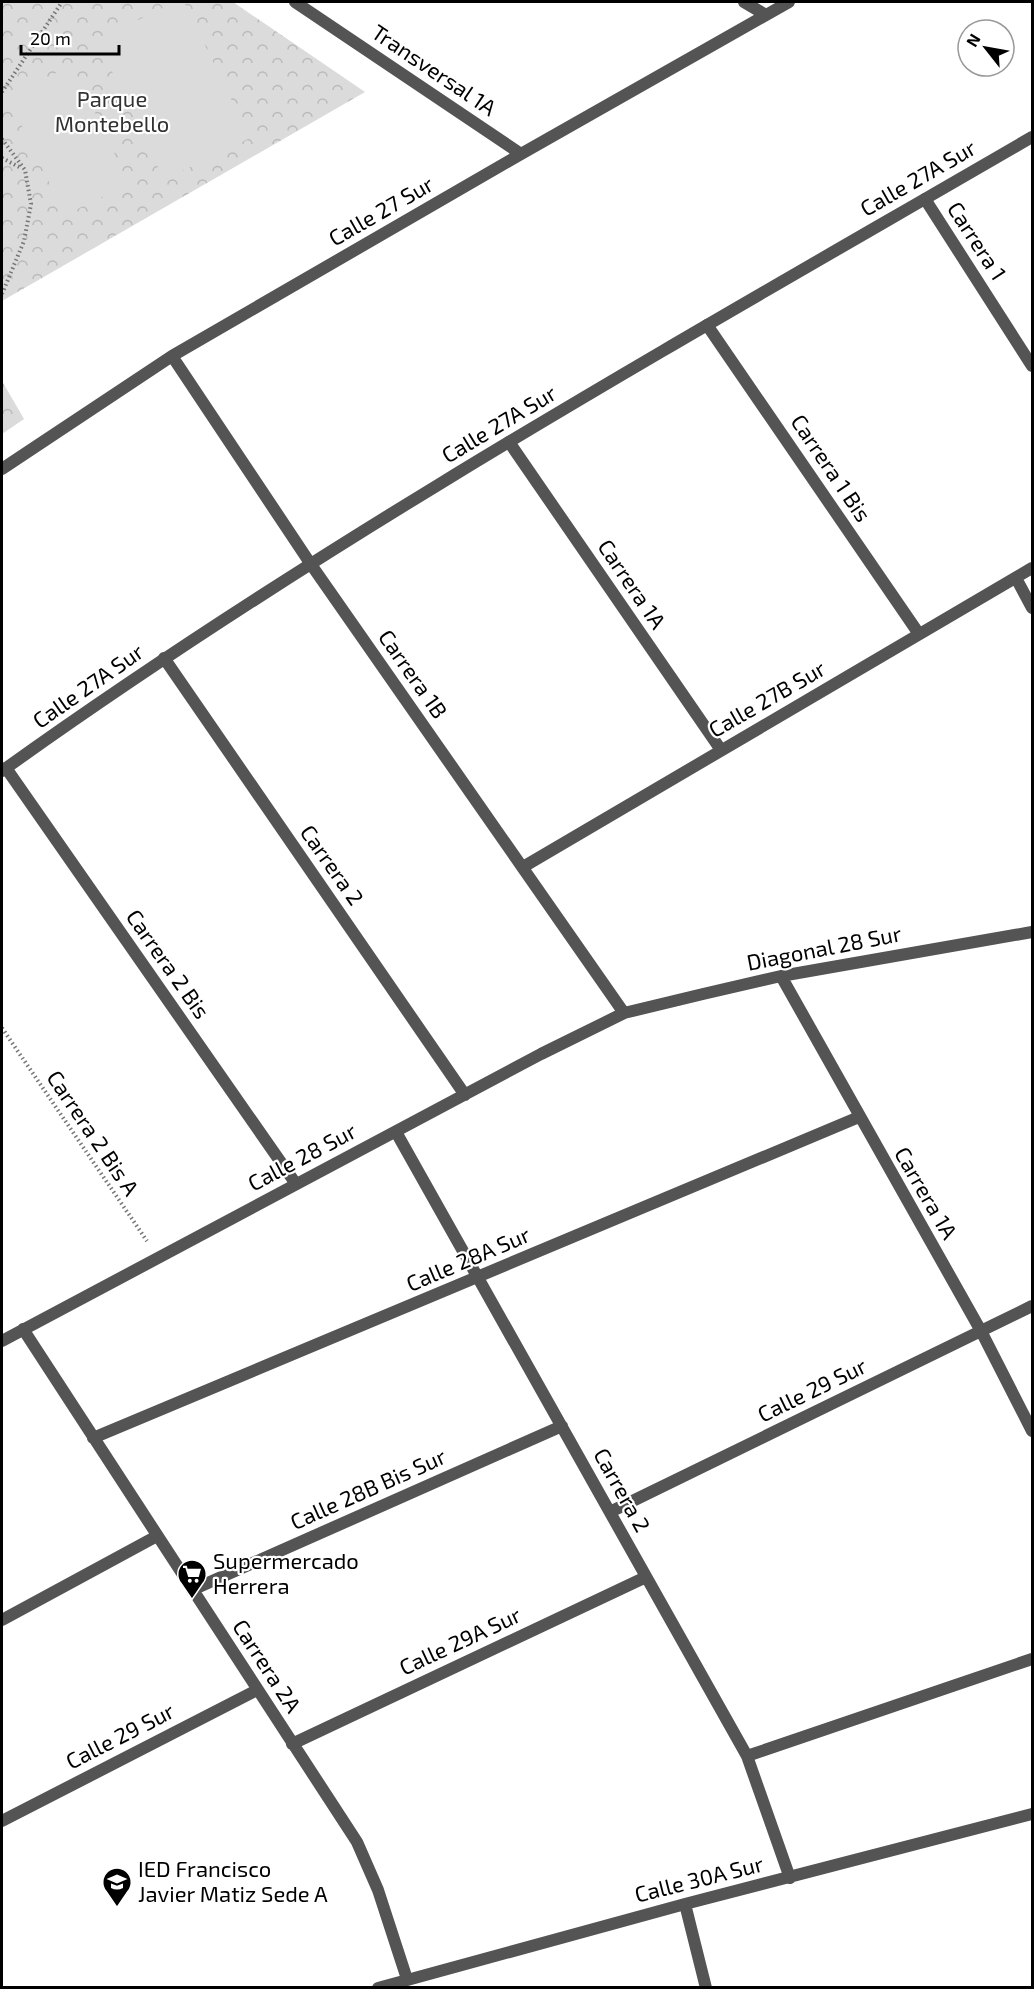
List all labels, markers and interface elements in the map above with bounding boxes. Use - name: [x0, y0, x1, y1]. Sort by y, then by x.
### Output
- scale bar: [21, 18, 118, 56]
- street label: Transversal 1A: [367, 18, 502, 120]
- north arrow: [956, 18, 1016, 78]
- text: 20 m: [30, 27, 71, 49]
- text: N: [962, 30, 984, 50]
- park label: Parque Montebello: [55, 85, 169, 136]
- street label: Calle 27A Sur: [855, 134, 980, 221]
- street label: Calle 27 Sur: [323, 170, 438, 251]
- street label: Carrera 1: [943, 196, 1013, 285]
- street label: Calle 27A Sur: [436, 379, 561, 468]
- street label: Carrera 1 Bis: [787, 409, 877, 526]
- street label: Carrera 1A: [594, 534, 672, 633]
- street label: Carrera 1B: [374, 624, 454, 723]
- street label: Calle 27A Sur: [27, 637, 148, 733]
- street label: Calle 27B Sur: [704, 654, 830, 742]
- street label: Carrera 2: [296, 819, 370, 910]
- street label: Carrera 2 Bis: [122, 904, 216, 1023]
- street label: Diagonal 28 Sur: [744, 919, 903, 975]
- street label: Carrera 2 Bis A: [42, 1065, 145, 1200]
- street label: Calle 28 Sur: [243, 1117, 360, 1195]
- street label: Carrera 1A: [890, 1142, 964, 1243]
- street label: Calle 28A Sur: [402, 1220, 534, 1296]
- street label: Calle 29 Sur: [753, 1351, 870, 1427]
- street label: Calle 28B Bis Sur: [286, 1442, 450, 1534]
- street label: Carrera 2: [589, 1443, 657, 1536]
- place label: Supermercado Herrera: [213, 1547, 359, 1598]
- supermarket icon: Supermercado Herrera: [176, 1558, 208, 1600]
- street label: Calle 29A Sur: [395, 1601, 525, 1680]
- street label: Carrera 2A: [228, 1614, 308, 1717]
- street label: Calle 29 Sur: [61, 1697, 178, 1773]
- street label: Calle 30A Sur: [632, 1849, 766, 1907]
- place label: IED Francisco Javier Matiz Sede A: [138, 1855, 328, 1906]
- school or university icon: IED Francisco Javier Matiz Sede A: [101, 1866, 133, 1908]

